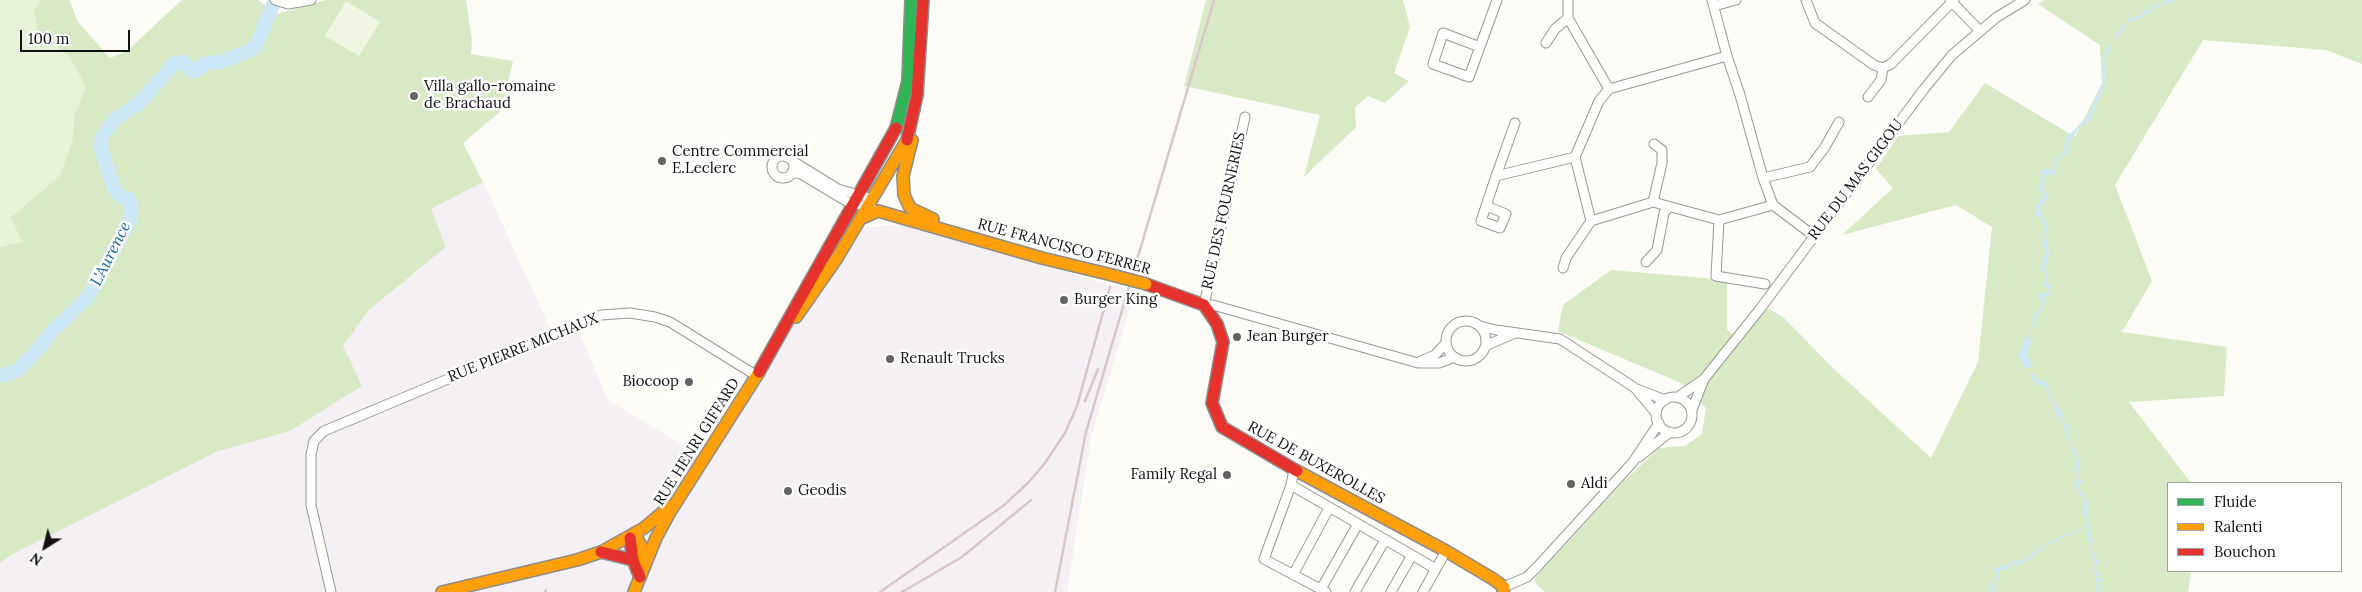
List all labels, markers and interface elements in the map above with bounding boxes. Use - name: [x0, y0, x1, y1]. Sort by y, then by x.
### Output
- scale bar: [22, 20, 132, 52]
- text: 100 m: [28, 29, 69, 48]
- place label: Villa gallo-romaine de Brachaud: [424, 78, 556, 113]
- marker: Villa gallo-romaine de Brachaud: [408, 90, 420, 102]
- street label: RUE DU MAS GIGOU: [1805, 116, 1907, 244]
- street label: RUE DES FOURNERIES: [1199, 131, 1249, 291]
- place label: Centre Commercial E.Leclerc: [672, 143, 808, 178]
- marker: Centre Commercial E.Leclerc: [656, 155, 668, 167]
- street label: RUE FRANCISCO FERRER: [975, 215, 1153, 279]
- water label: L'Aurence: [87, 219, 135, 289]
- place label: Burger King: [1074, 291, 1157, 309]
- marker: Burger King: [1058, 294, 1070, 306]
- street label: RUE PIERRE MICHAUX: [445, 310, 601, 386]
- place label: Jean Burger: [1247, 328, 1329, 346]
- marker: Jean Burger: [1231, 331, 1243, 343]
- place label: Renault Trucks: [900, 350, 1005, 368]
- marker: Renault Trucks: [884, 353, 896, 365]
- place label: Biocoop: [622, 373, 679, 391]
- street label: RUE HENRI GIFFARD: [650, 375, 744, 509]
- marker: Biocoop: [683, 376, 695, 388]
- street label: RUE DE BUXEROLLES: [1244, 418, 1388, 508]
- place label: Family Regal: [1131, 466, 1217, 484]
- marker: Family Regal: [1221, 469, 1233, 481]
- place label: Aldi: [1581, 475, 1608, 493]
- marker: Aldi: [1565, 478, 1577, 490]
- place label: Geodis: [798, 482, 846, 500]
- legend: [2167, 482, 2342, 572]
- marker: Geodis: [782, 485, 794, 497]
- text: Fluide: [2214, 492, 2257, 511]
- text: Ralenti: [2214, 517, 2262, 536]
- north arrow: [20, 522, 70, 572]
- text: Bouchon: [2214, 542, 2276, 561]
- text: N: [27, 549, 46, 570]

